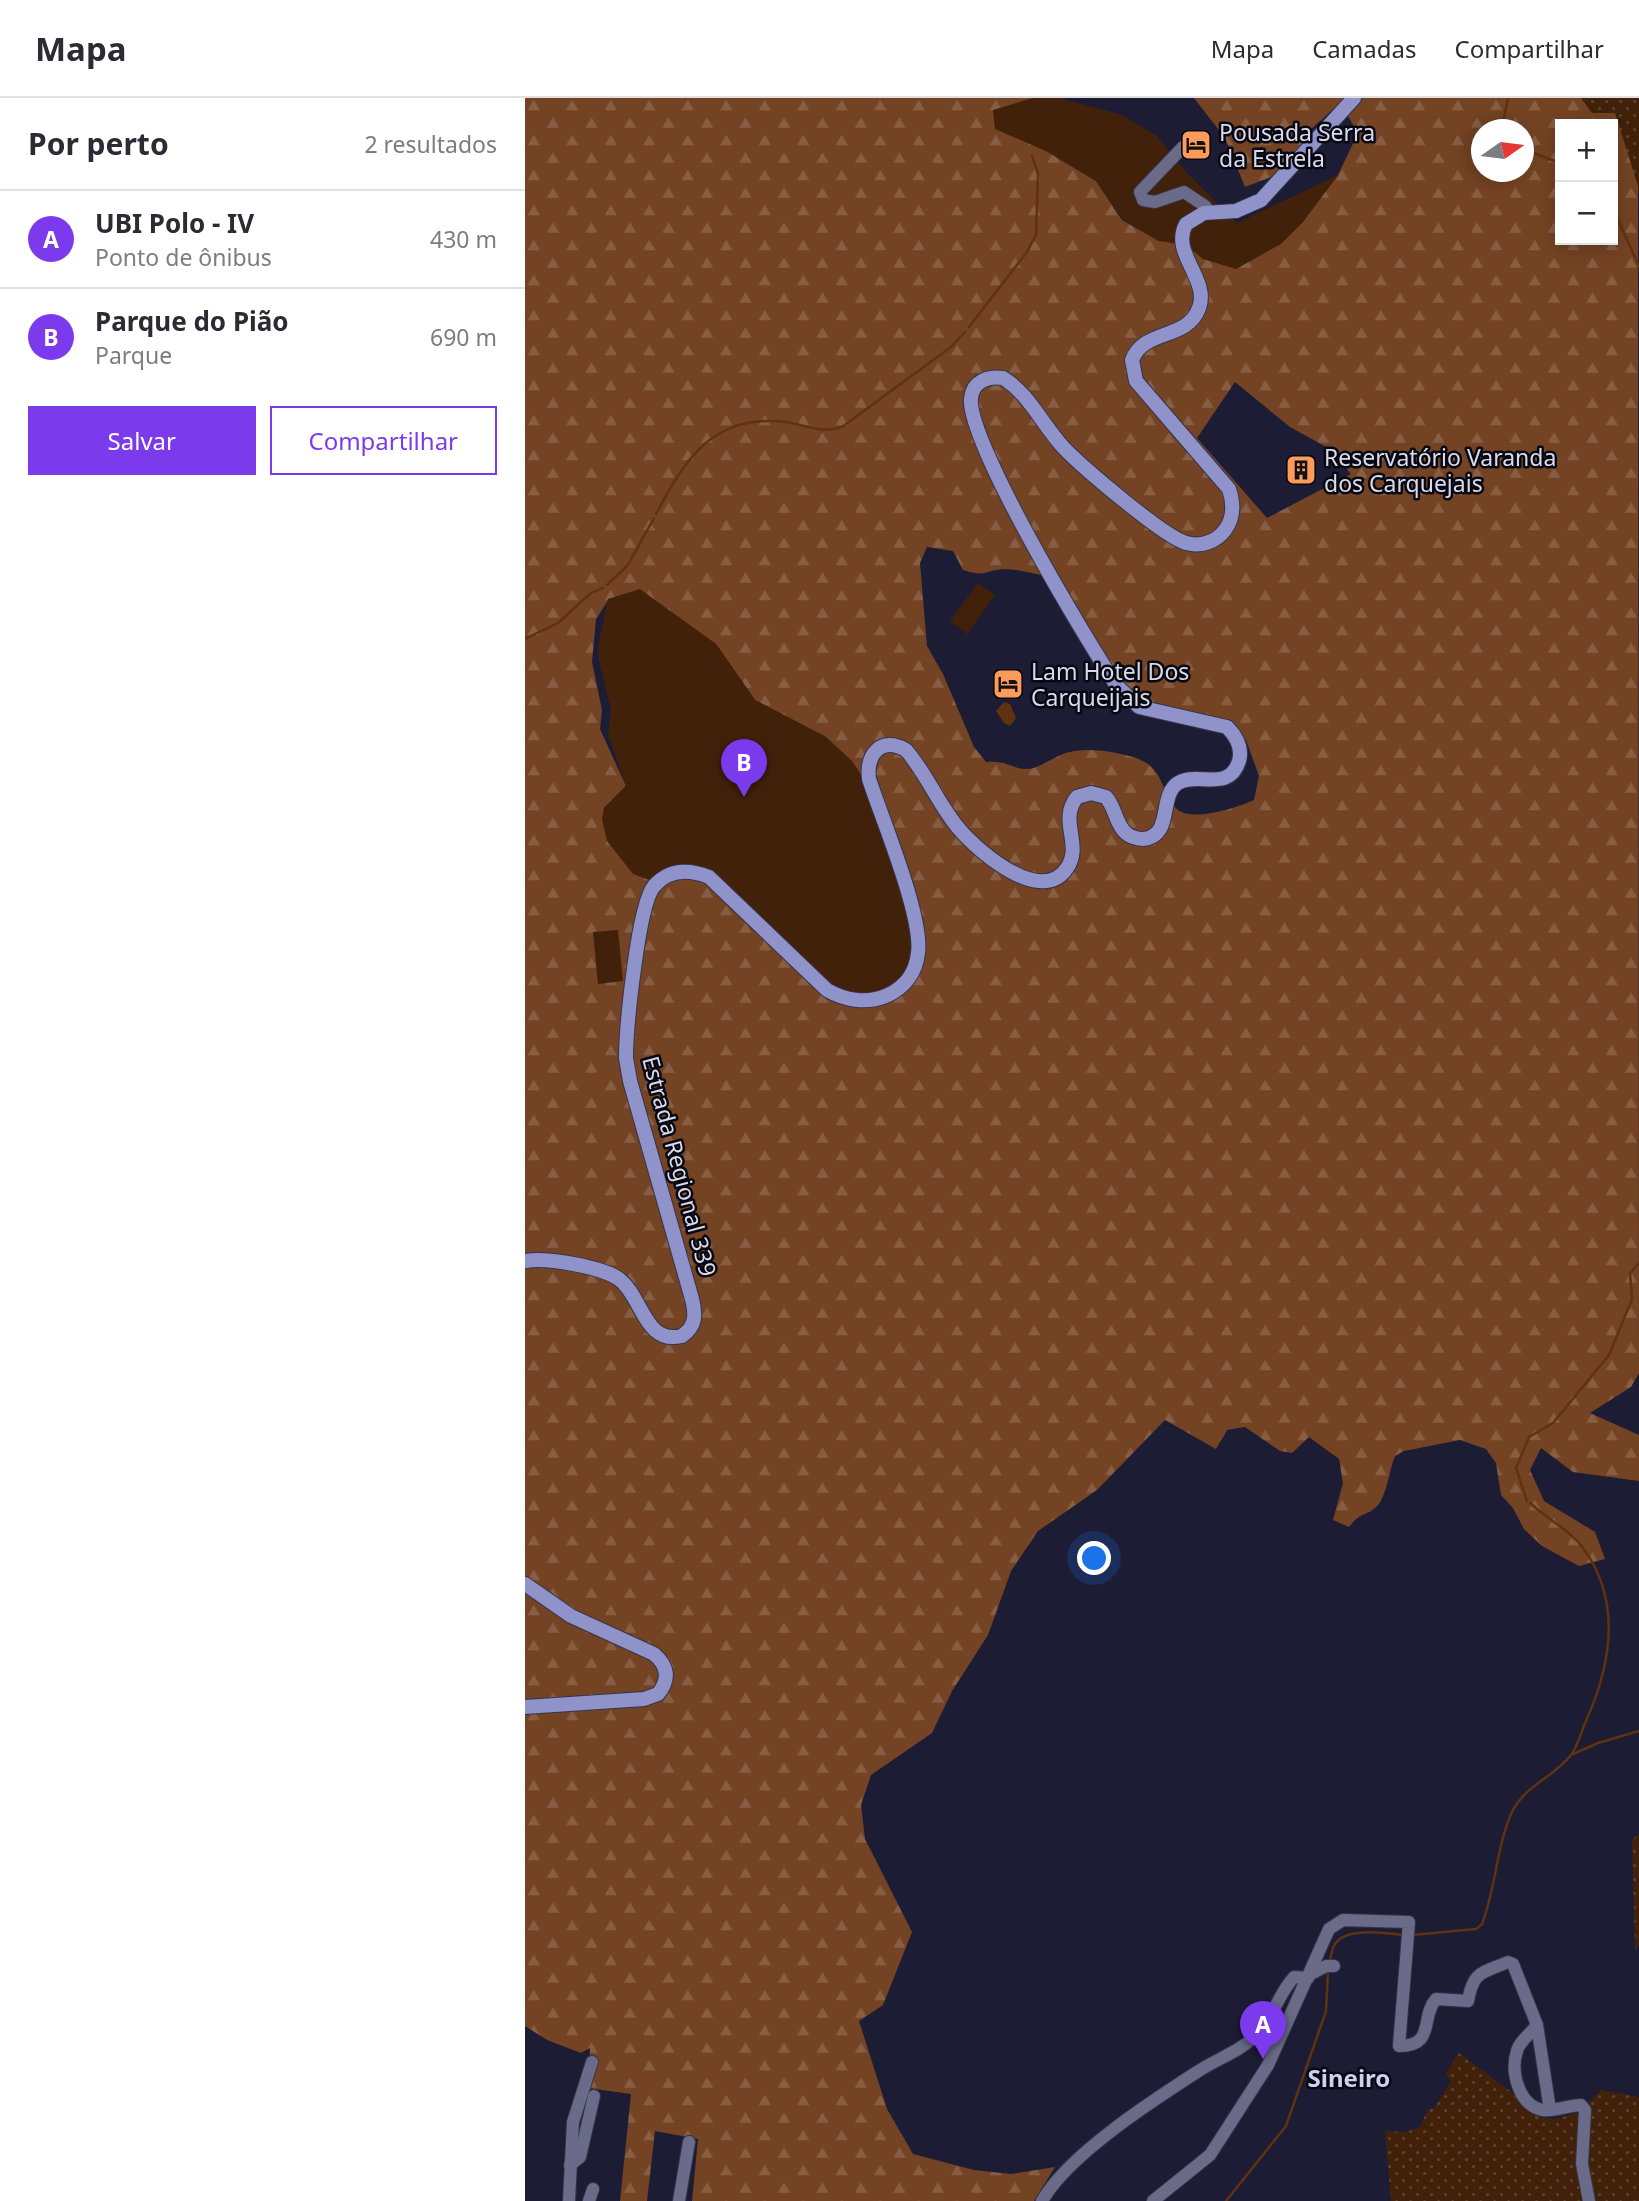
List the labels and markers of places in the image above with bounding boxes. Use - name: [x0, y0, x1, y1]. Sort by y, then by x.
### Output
- place label: Pousada Serra da Estrela: [1219, 116, 1375, 174]
- hotel icon: Pousada Serra da Estrela: [1179, 128, 1213, 162]
- place label: Reservatório Varanda dos Carquejais: [1324, 441, 1556, 499]
- building icon: Reservatório Varanda dos Carquejais: [1284, 453, 1318, 487]
- place label: Lam Hotel Dos Carqueijais: [1031, 655, 1189, 713]
- hotel icon: Lam Hotel Dos Carqueijais: [991, 667, 1025, 701]
- pin: B: [721, 739, 767, 797]
- pin: A: [1240, 2001, 1286, 2059]

